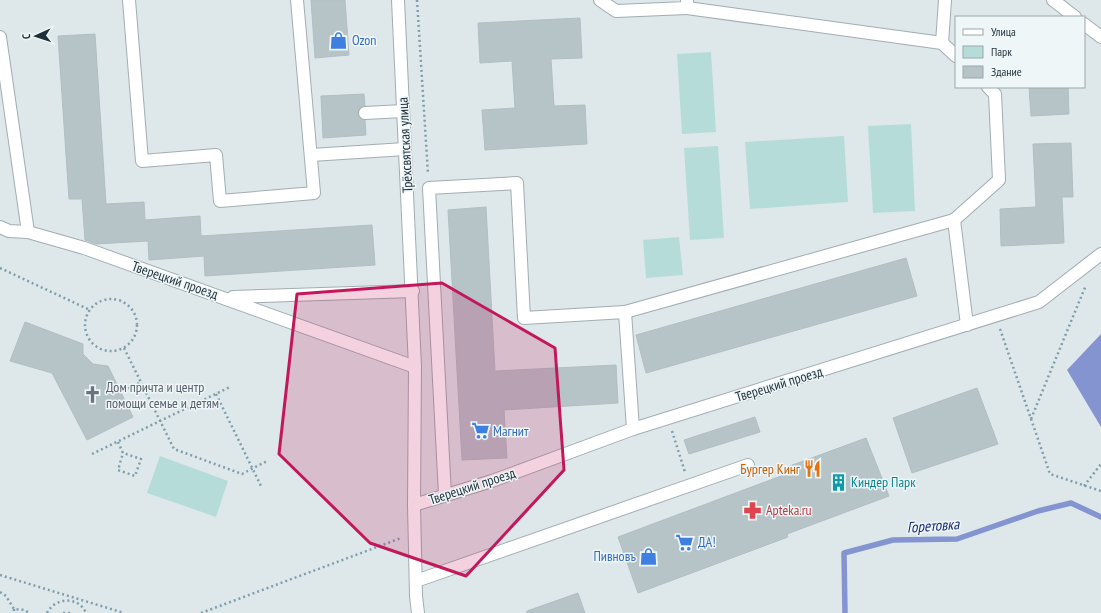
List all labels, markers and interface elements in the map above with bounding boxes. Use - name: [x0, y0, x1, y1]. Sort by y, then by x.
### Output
- north arrow: [16, 16, 56, 56]
- legend: [955, 16, 1085, 88]
- text: Улица: [991, 24, 1016, 39]
- shop icon: Ozon: [329, 30, 349, 50]
- place label: Ozon: [352, 31, 377, 49]
- text: С: [19, 34, 33, 39]
- text: Парк: [991, 44, 1012, 59]
- text: Здание: [991, 64, 1022, 79]
- street label: Трёхсвятская улица: [394, 97, 416, 193]
- street label: Тверецкий проезд: [129, 257, 221, 303]
- street label: Тверецкий проезд: [733, 362, 825, 406]
- place label: Дом причта и центр помощи семье и детям: [106, 378, 219, 412]
- church icon: Дом причта и центр помощи семье и детям: [83, 385, 103, 405]
- supermarket icon: Магнит: [470, 421, 490, 441]
- place label: Магнит: [493, 422, 529, 440]
- restaurant icon: Бургер Кинг: [803, 459, 823, 479]
- place label: Бургер Кинг: [740, 460, 801, 478]
- street label: Тверецкий проезд: [426, 464, 518, 508]
- building icon: Киндер Парк: [828, 472, 848, 492]
- place label: Киндер Парк: [851, 473, 916, 491]
- pharmacy icon: Apteka.ru: [743, 500, 763, 520]
- place label: Apteka.ru: [766, 501, 812, 519]
- water label: Горетовка: [906, 514, 961, 537]
- supermarket icon: ДА!: [675, 532, 695, 552]
- place label: ДА!: [698, 533, 716, 551]
- shop icon: Пивновъ: [639, 546, 659, 566]
- place label: Пивновъ: [593, 547, 636, 565]

